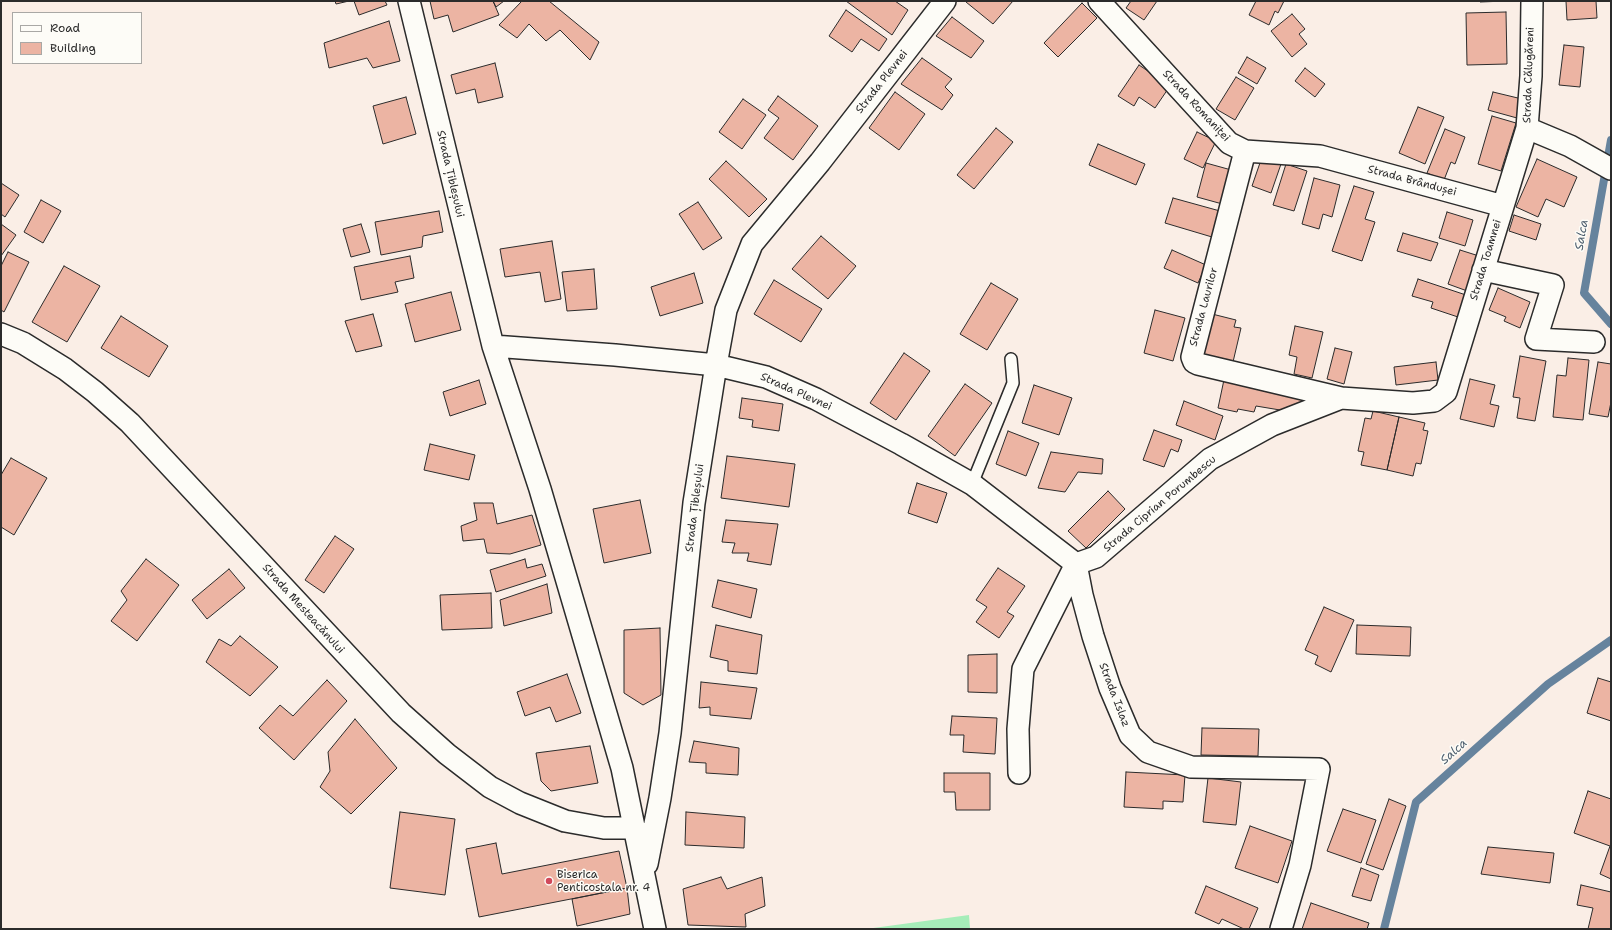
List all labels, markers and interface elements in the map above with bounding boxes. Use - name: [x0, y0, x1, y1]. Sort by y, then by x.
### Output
- legend: [12, 12, 142, 64]
- text: Road: [50, 20, 80, 36]
- street label: Strada Călugăreni: [1521, 27, 1537, 123]
- text: Building: [50, 40, 96, 56]
- street label: Strada Plevnei: [853, 48, 911, 116]
- street label: Strada Romaniței: [1159, 67, 1233, 145]
- street label: Strada Țibleșului: [434, 129, 466, 219]
- street label: Strada Brândușei: [1366, 163, 1458, 199]
- street label: Strada Toamnei: [1467, 218, 1505, 302]
- water label: Salca: [1572, 219, 1592, 251]
- street label: Strada Laurilor: [1187, 266, 1221, 348]
- street label: Strada Plevnei: [758, 370, 834, 414]
- street label: Strada Ciprian Porumbescu: [1101, 453, 1219, 555]
- street label: Strada Țibleșului: [683, 463, 707, 553]
- street label: Strada Mesteacănului: [259, 561, 347, 657]
- street label: Strada Islaz: [1096, 661, 1132, 729]
- water label: Salca: [1438, 736, 1470, 768]
- place label: Biserica Penticostala nr. 4: [557, 868, 650, 894]
- marker: Biserica Penticostala nr. 4: [544, 876, 554, 886]

